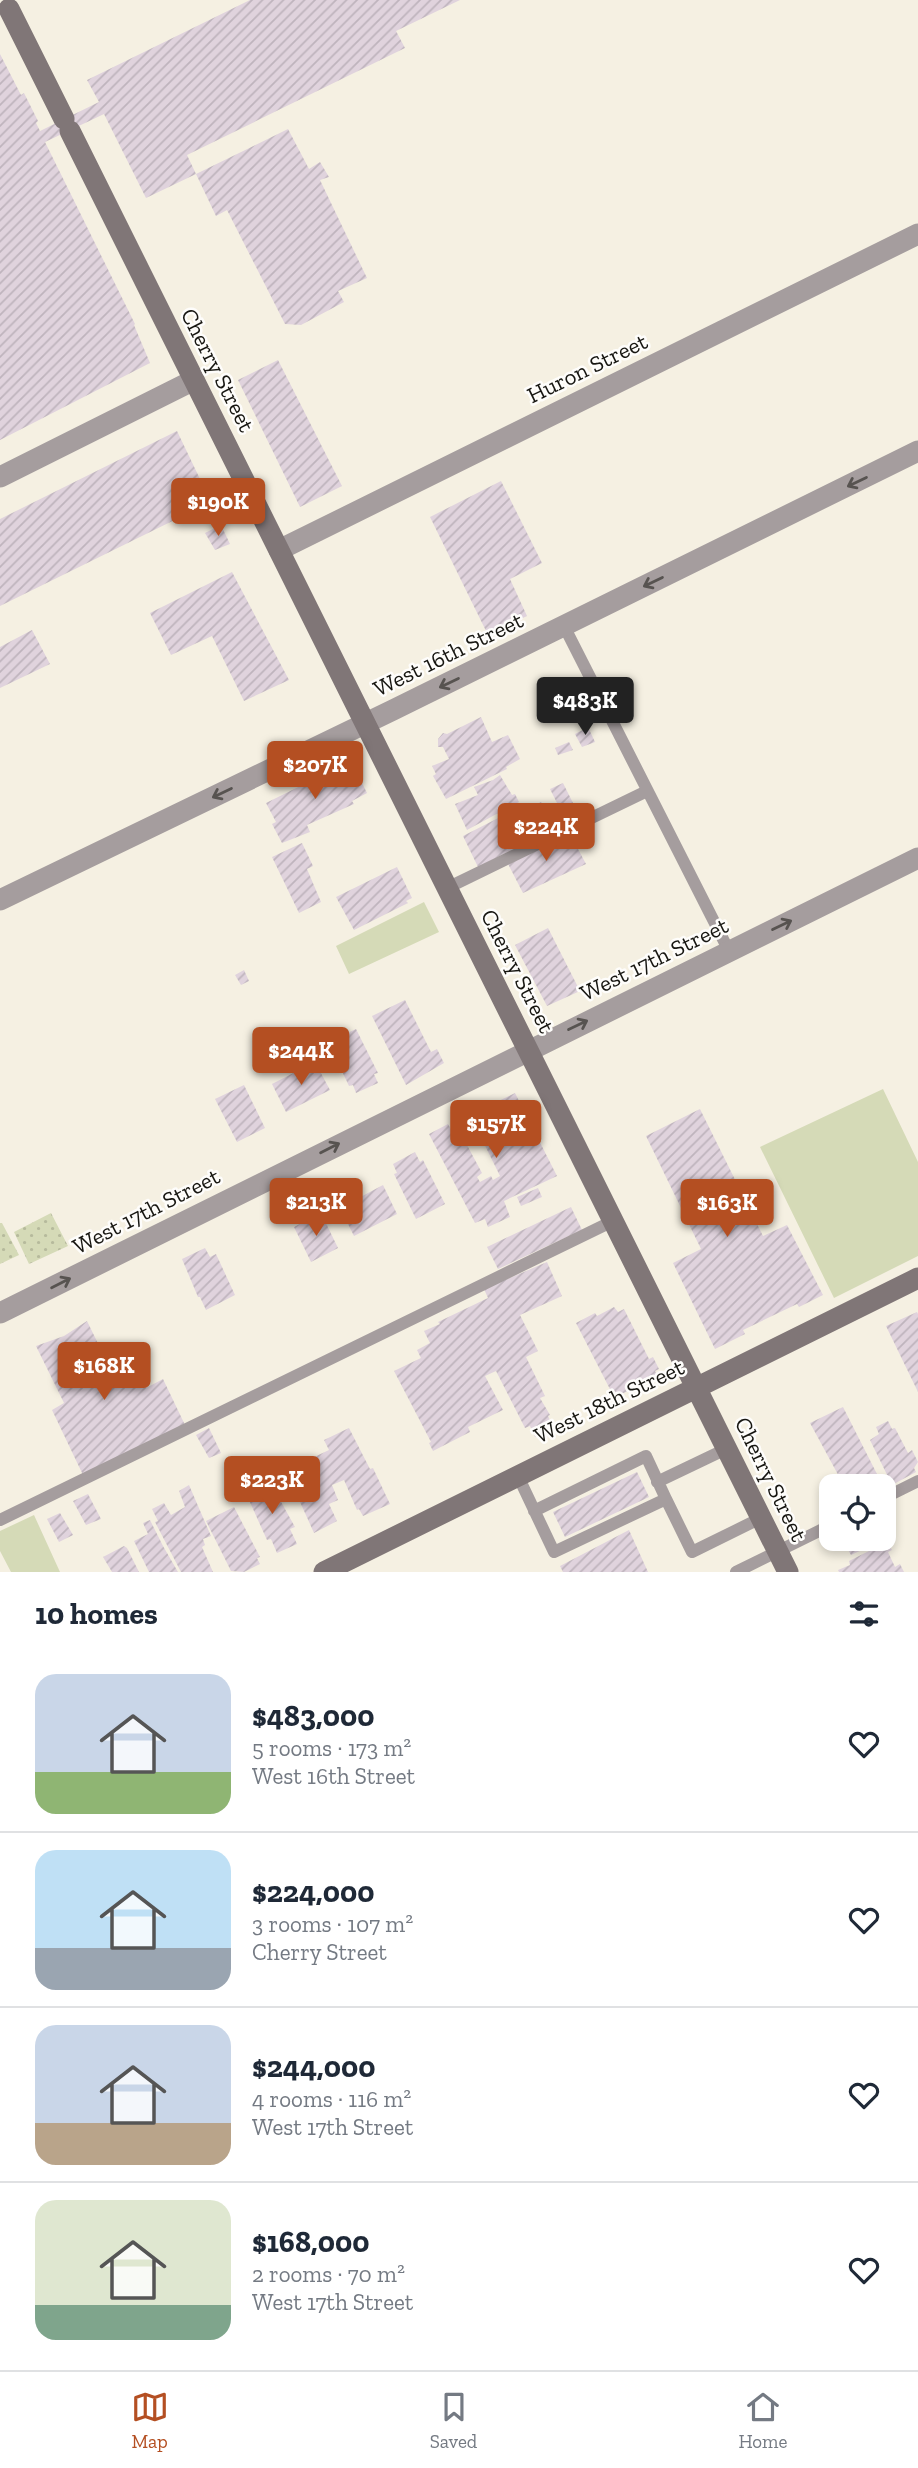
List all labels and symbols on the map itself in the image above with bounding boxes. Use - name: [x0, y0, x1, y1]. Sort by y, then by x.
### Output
- street label: Cherry Street: [175, 304, 261, 437]
- street label: Huron Street: [522, 327, 652, 409]
- one-way arrow: [847, 475, 868, 489]
- pin: $190K: [169, 478, 267, 538]
- one-way arrow: [643, 576, 664, 590]
- street label: West 16th Street: [369, 605, 528, 702]
- one-way arrow: [439, 676, 460, 690]
- pin: $483K: [536, 678, 634, 737]
- pin: $207K: [266, 742, 364, 801]
- one-way arrow: [212, 786, 233, 800]
- pin: $224K: [497, 804, 595, 863]
- street label: Cherry Street: [475, 905, 561, 1038]
- street label: West 17th Street: [575, 911, 733, 1007]
- one-way arrow: [771, 917, 792, 931]
- one-way arrow: [567, 1018, 588, 1032]
- pin: $244K: [252, 1028, 350, 1087]
- pin: $157K: [447, 1100, 545, 1160]
- one-way arrow: [319, 1141, 340, 1155]
- street label: West 17th Street: [68, 1162, 225, 1260]
- pin: $213K: [267, 1178, 365, 1238]
- pin: $163K: [678, 1180, 776, 1239]
- one-way arrow: [50, 1276, 71, 1289]
- pin: $168K: [55, 1342, 153, 1402]
- street label: West 18th Street: [529, 1352, 689, 1449]
- street label: Cherry Street: [729, 1412, 813, 1546]
- pin: $223K: [223, 1456, 321, 1516]

